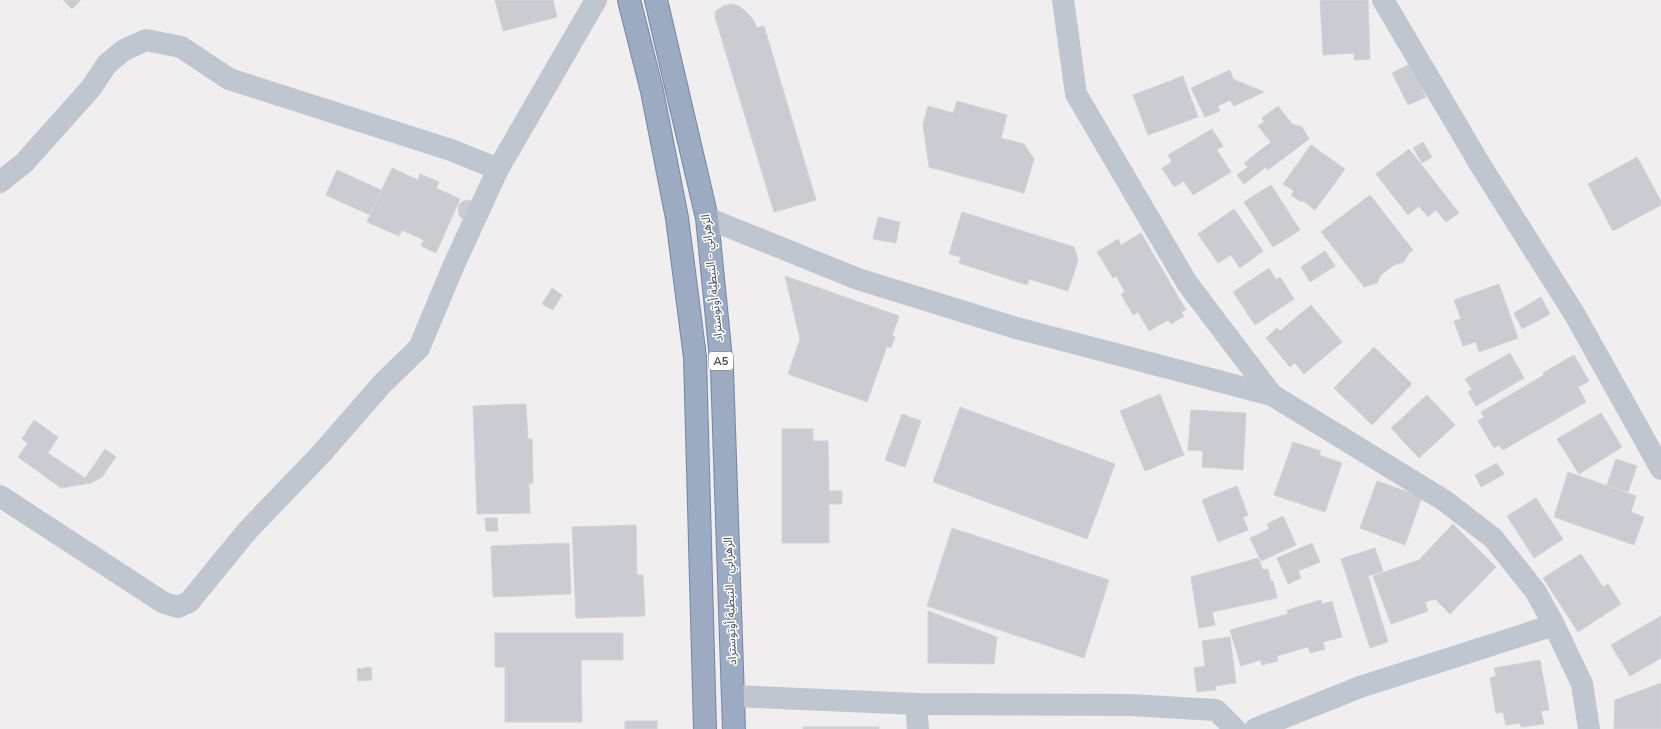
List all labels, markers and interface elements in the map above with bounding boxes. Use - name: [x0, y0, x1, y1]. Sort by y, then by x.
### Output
- street label: الزهراني - النبطية أوتوستراد: [697, 213, 728, 343]
- road number: A5: [709, 352, 733, 370]
- street label: الزهراني - النبطية أوتوستراد: [720, 536, 742, 665]

